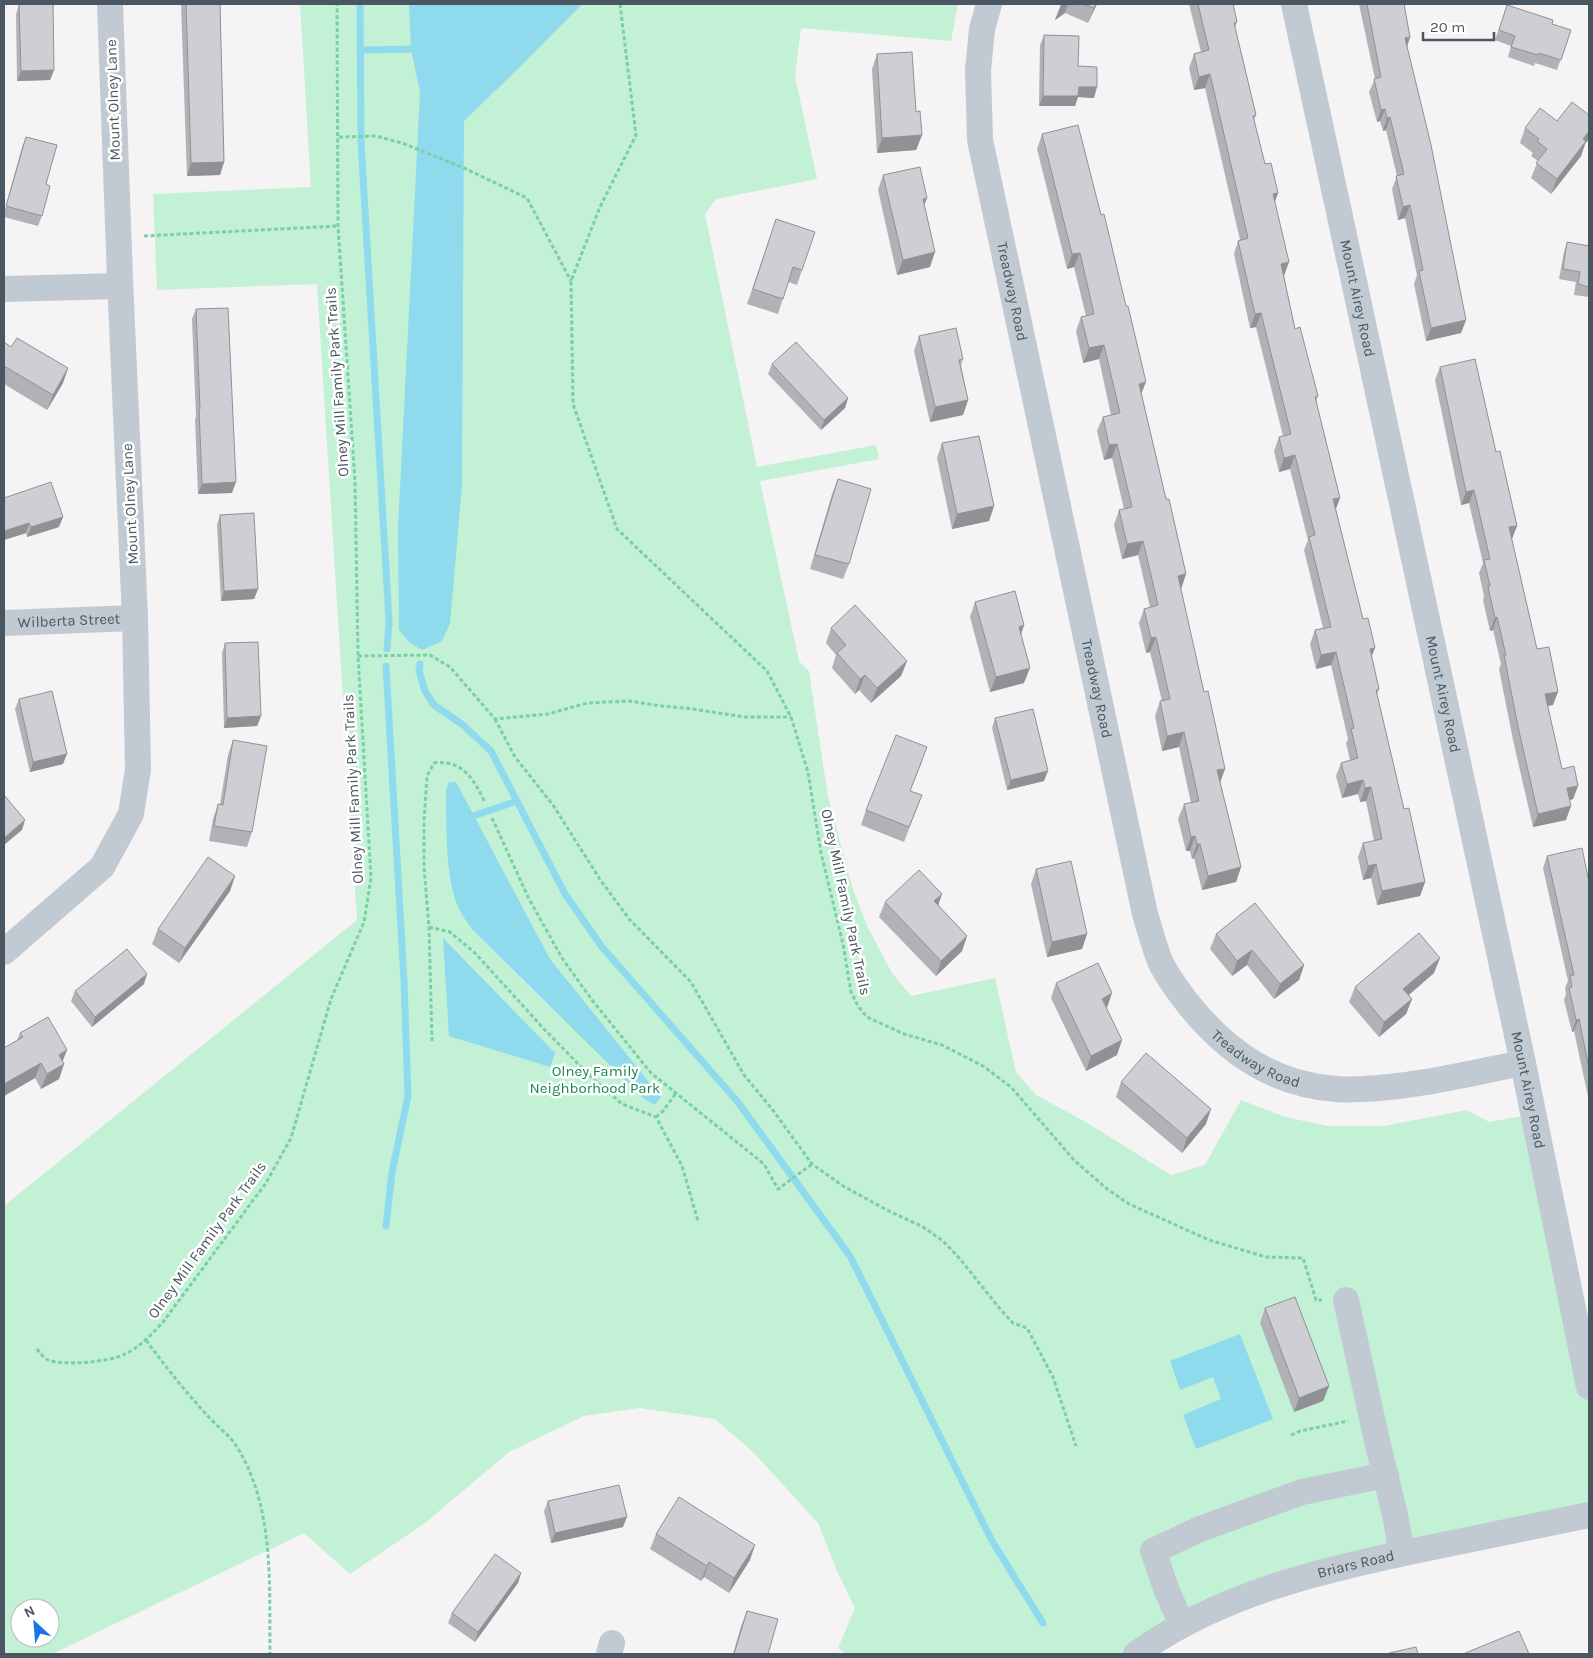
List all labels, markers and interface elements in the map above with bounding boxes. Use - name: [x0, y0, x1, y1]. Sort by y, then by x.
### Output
- scale bar: [1423, 10, 1494, 42]
- text: 20 m: [1430, 18, 1465, 36]
- street label: Mount Olney Lane: [102, 39, 124, 161]
- street label: Mount Airey Road: [1336, 238, 1379, 359]
- street label: Treadway Road: [993, 240, 1032, 343]
- street label: Olney Mill Family Park Trails: [321, 287, 353, 477]
- street label: Mount Olney Lane: [118, 443, 142, 565]
- street label: Wilberta Street: [17, 610, 121, 631]
- street label: Mount Airey Road: [1422, 634, 1465, 754]
- street label: Treadway Road: [1078, 637, 1116, 740]
- street label: Olney Mill Family Park Trails: [339, 694, 367, 884]
- street label: Olney Mill Family Park Trails: [817, 807, 875, 997]
- street label: Treadway Road: [1208, 1026, 1302, 1092]
- street label: Mount Airey Road: [1507, 1030, 1549, 1150]
- park label: Olney Family Neighborhood Park: [530, 1062, 660, 1097]
- street label: Olney Mill Family Park Trails: [144, 1158, 270, 1322]
- street label: Briars Road: [1315, 1546, 1396, 1582]
- north arrow: [10, 1598, 60, 1648]
- text: N: [21, 1602, 38, 1622]

